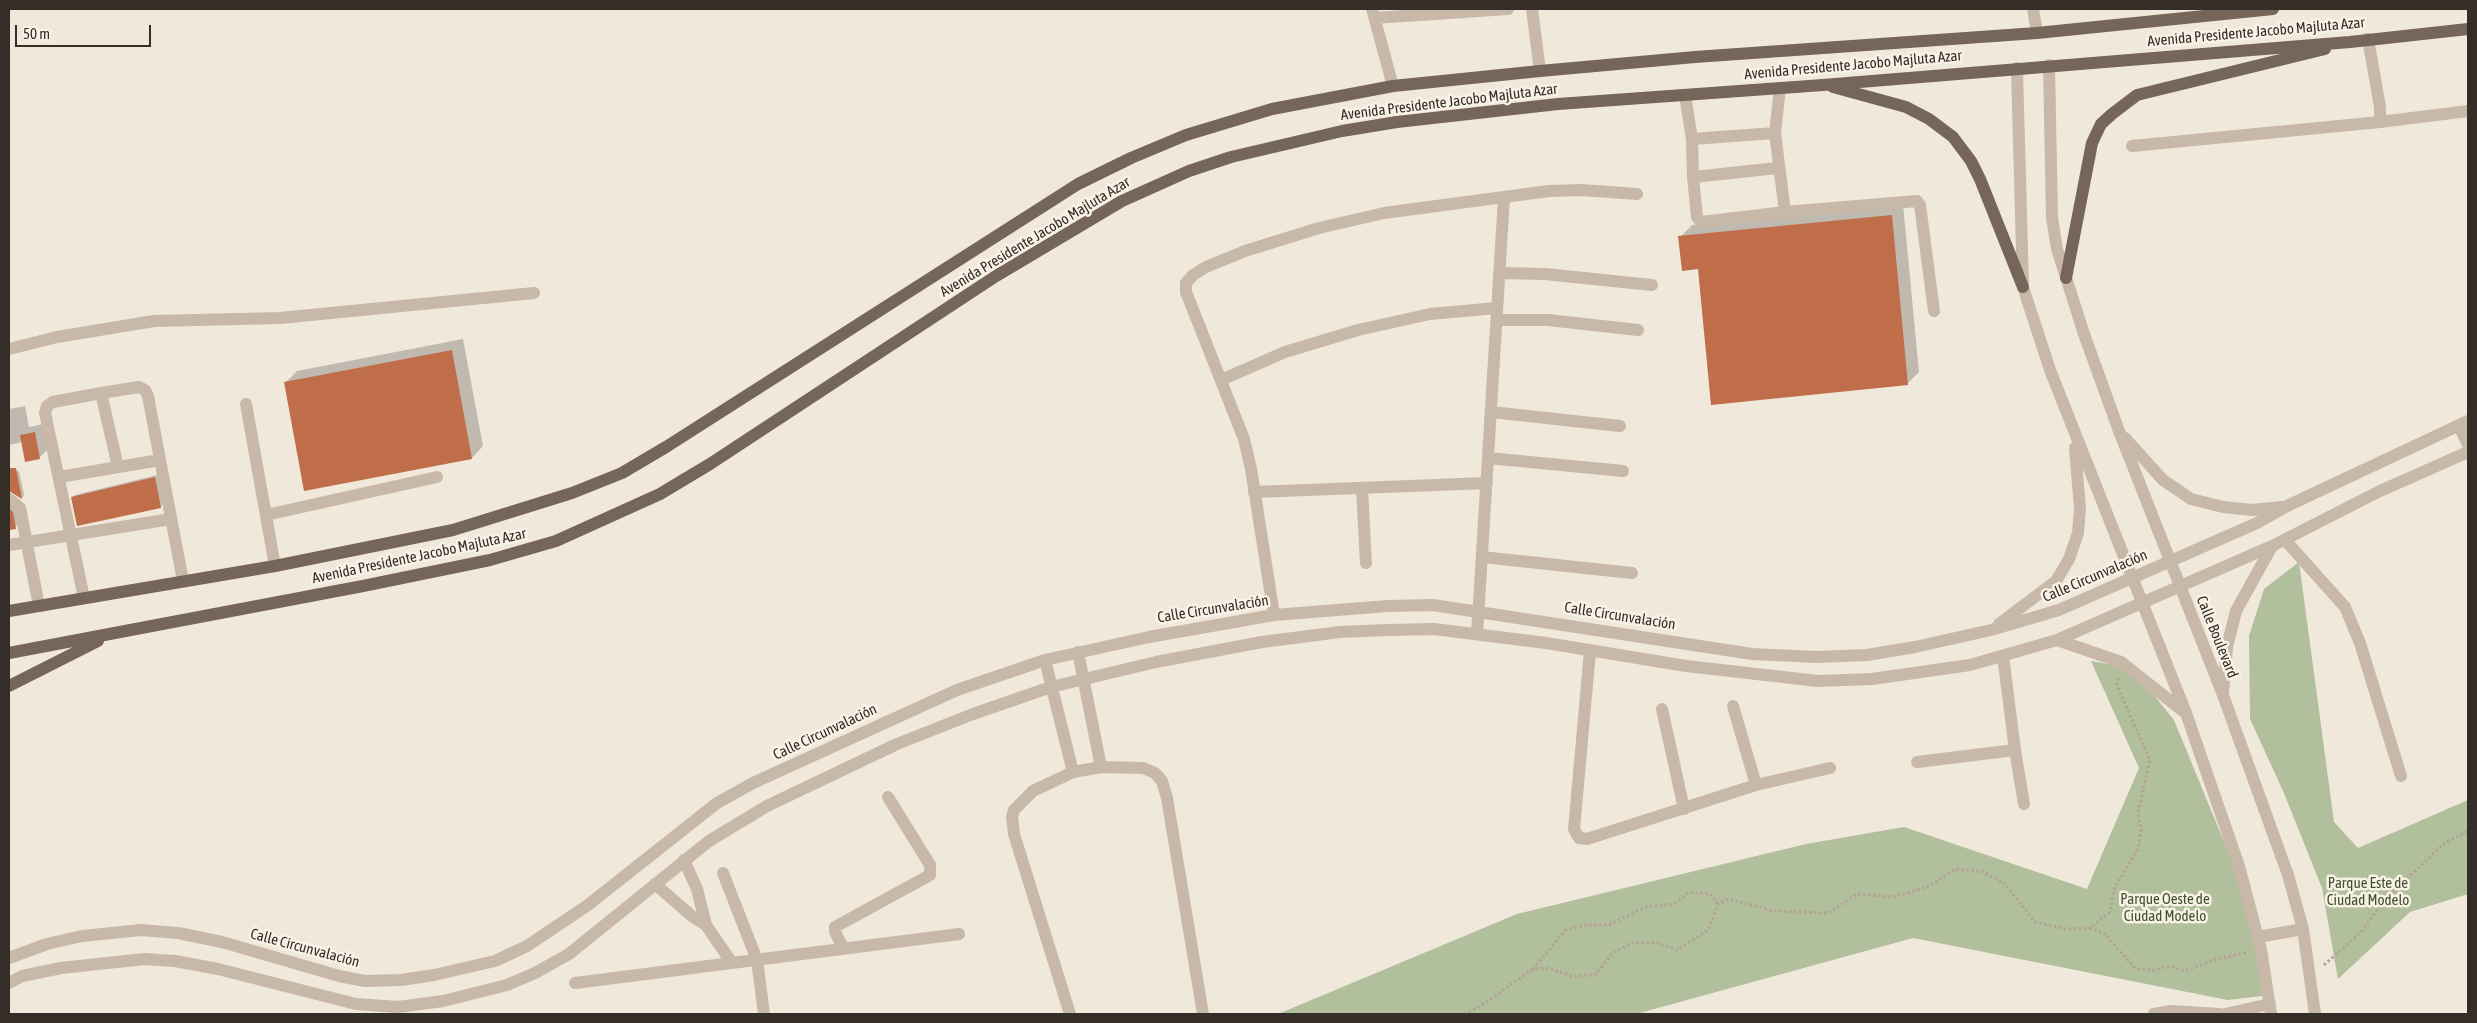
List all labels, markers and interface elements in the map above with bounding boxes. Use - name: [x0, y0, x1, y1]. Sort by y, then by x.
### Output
- street label: Avenida Presidente Jacobo Majluta Azar: [2146, 14, 2366, 50]
- scale bar: [18, 15, 154, 47]
- text: 50 m: [23, 25, 50, 42]
- street label: Avenida Presidente Jacobo Majluta Azar: [1743, 47, 1963, 83]
- street label: Avenida Presidente Jacobo Majluta Azar: [1340, 80, 1558, 124]
- street label: Avenida Presidente Jacobo Majluta Azar: [937, 173, 1133, 301]
- street label: Avenida Presidente Jacobo Majluta Azar: [310, 524, 528, 588]
- street label: Calle Circunvalación: [2040, 546, 2150, 606]
- street label: Calle Circunvalación: [1156, 591, 1270, 627]
- street label: Calle Boulevard: [2192, 593, 2242, 681]
- street label: Calle Circunvalación: [1563, 598, 1677, 634]
- street label: Calle Circunvalación: [770, 700, 880, 764]
- park label: Parque Este de Ciudad Modelo: [2327, 874, 2409, 909]
- park label: Parque Oeste de Ciudad Modelo: [2120, 890, 2210, 925]
- street label: Calle Circunvalación: [248, 925, 362, 971]

